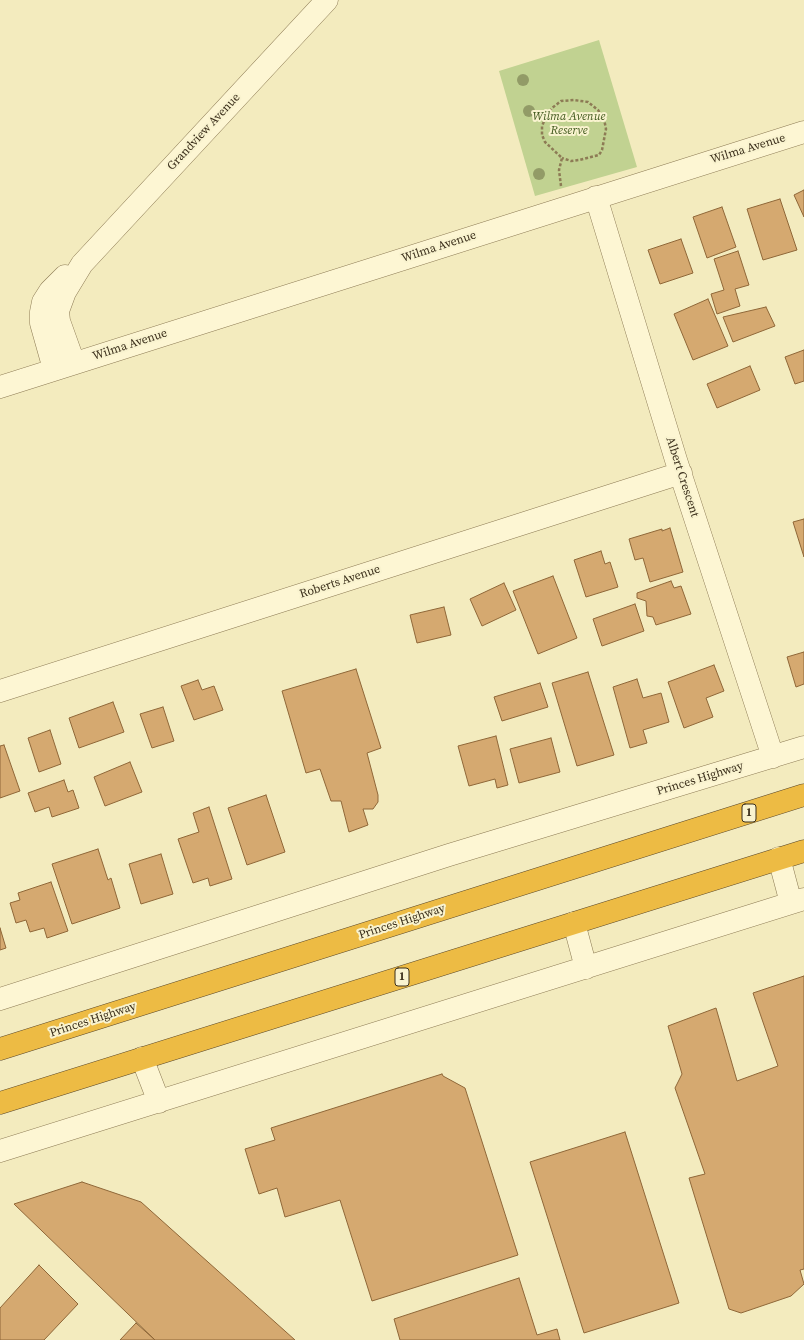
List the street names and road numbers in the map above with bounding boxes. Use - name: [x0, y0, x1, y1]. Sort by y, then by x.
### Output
- street label: Grandview Avenue: [165, 90, 243, 174]
- street label: Wilma Avenue: [709, 131, 787, 167]
- street label: Wilma Avenue: [400, 228, 478, 266]
- street label: Wilma Avenue: [91, 326, 169, 364]
- street label: Albert Crescent: [662, 435, 702, 519]
- street label: Roberts Avenue: [298, 562, 382, 602]
- street label: Princes Highway: [655, 759, 745, 799]
- road number: 1: [742, 804, 756, 822]
- street label: Princes Highway: [357, 901, 447, 943]
- road number: 1: [395, 968, 409, 986]
- street label: Princes Highway: [48, 999, 138, 1041]

